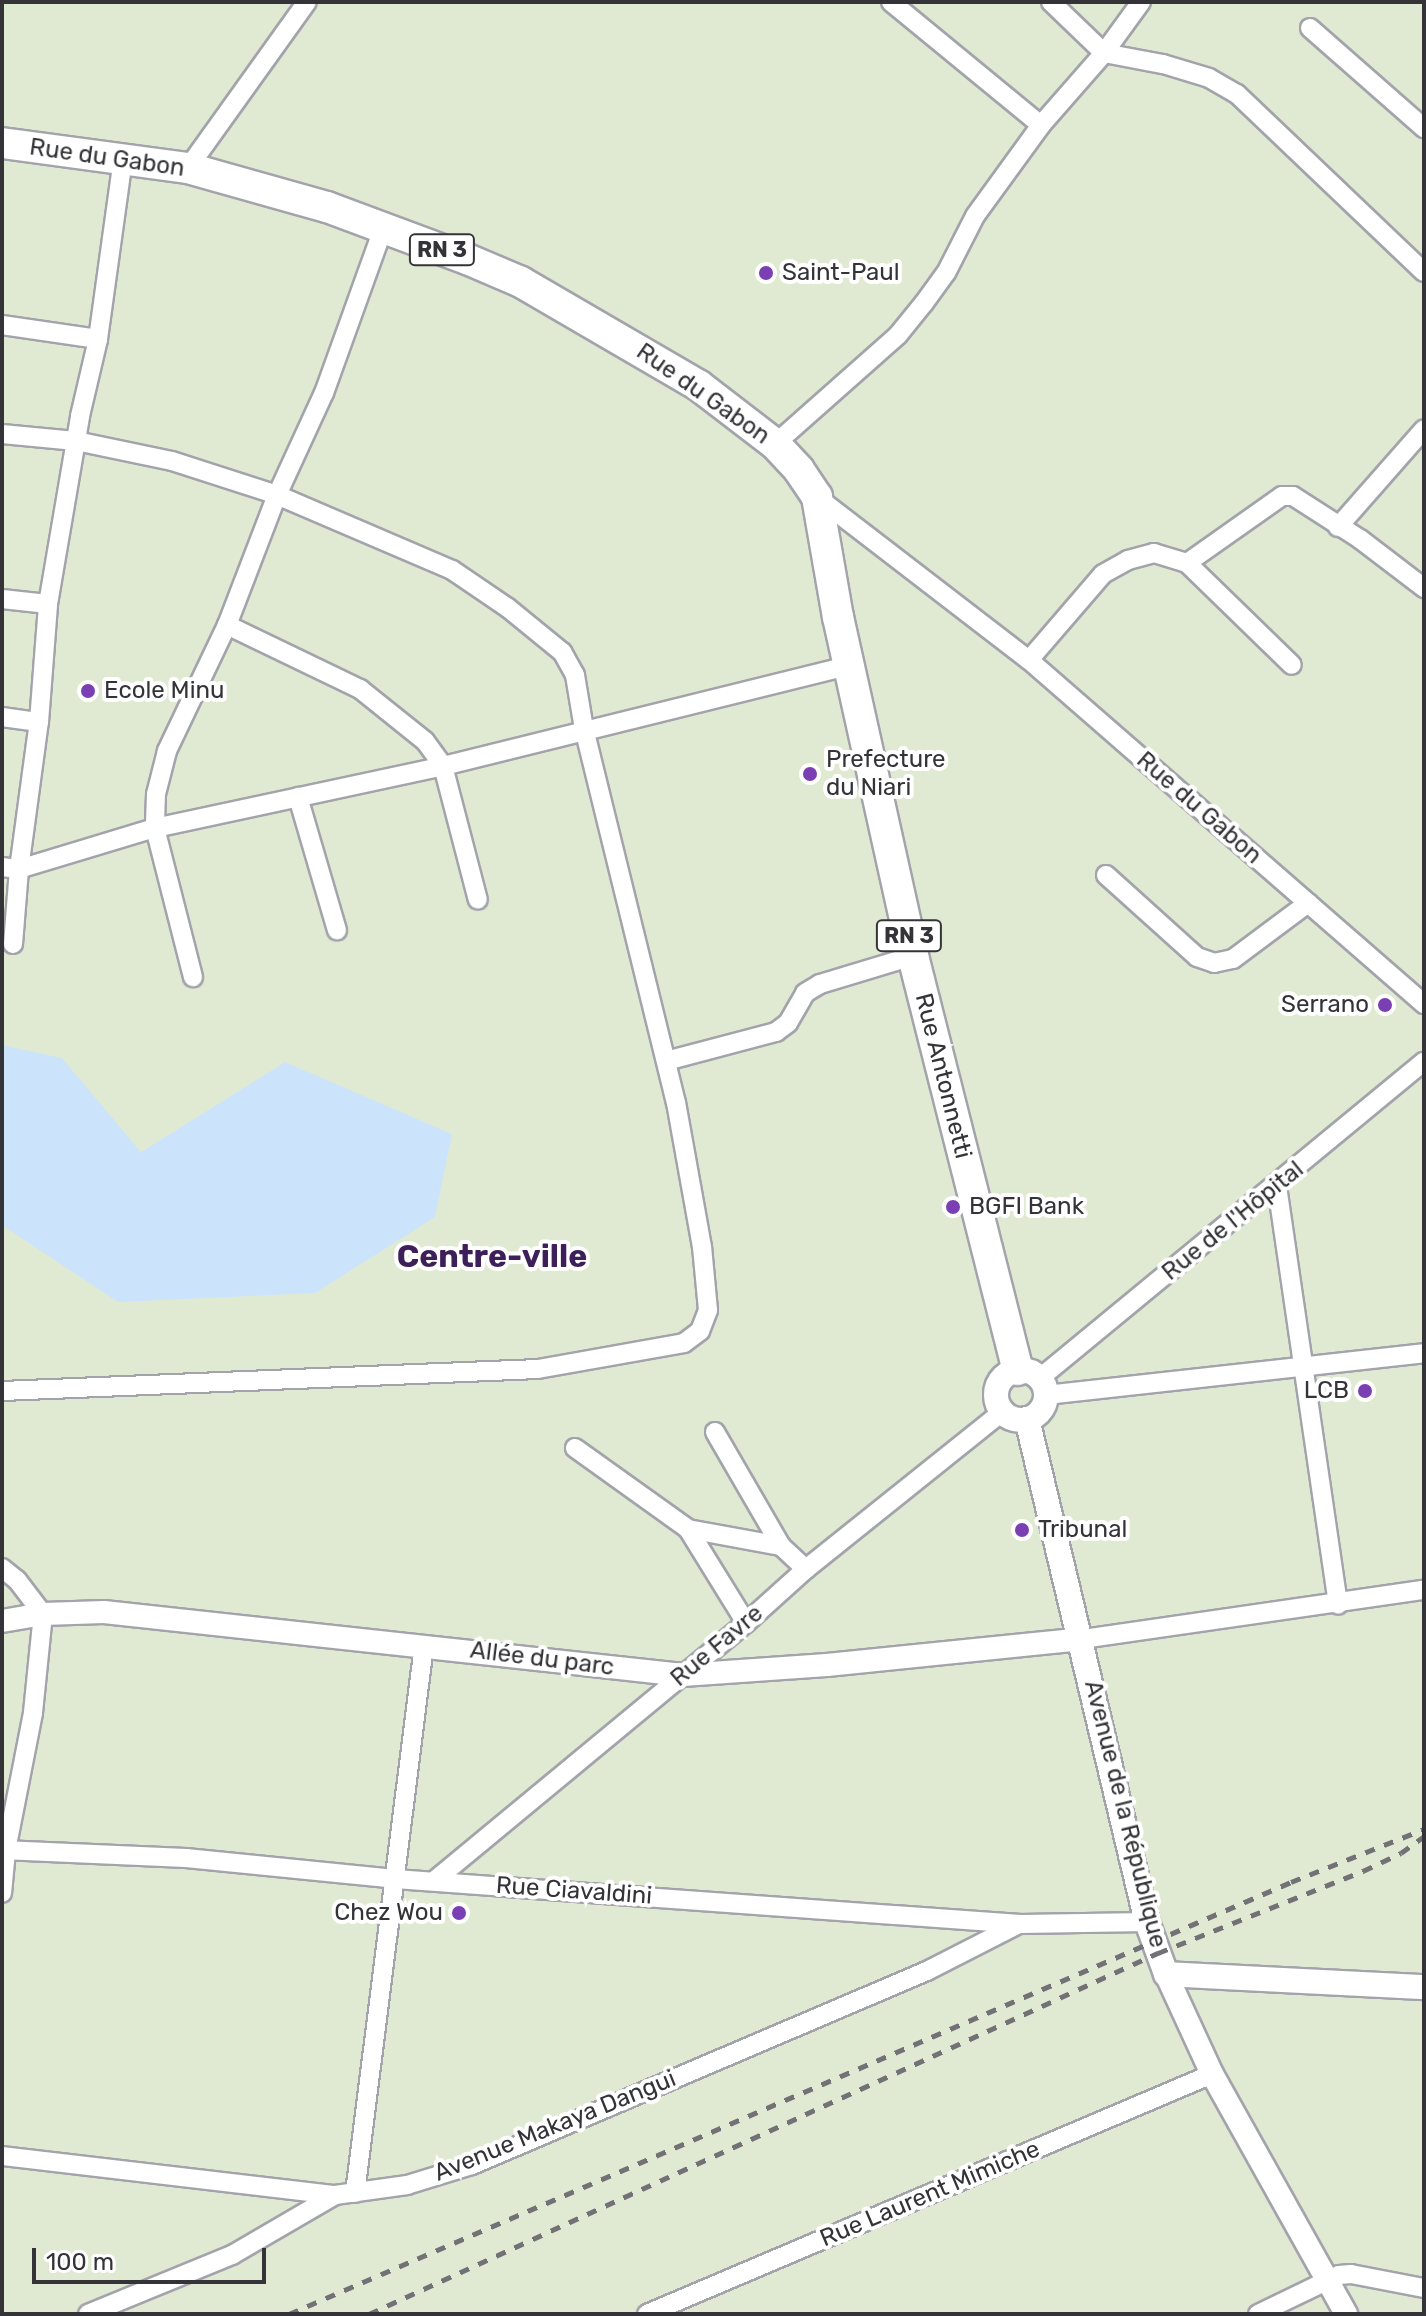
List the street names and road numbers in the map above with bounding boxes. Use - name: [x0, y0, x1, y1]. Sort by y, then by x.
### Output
- street label: Rue du Gabon: [28, 133, 186, 183]
- road number: RN 3: [408, 232, 476, 268]
- street label: Rue du Gabon: [631, 337, 775, 451]
- street label: Rue du Gabon: [1131, 746, 1267, 870]
- road number: RN 3: [875, 918, 943, 954]
- street label: Rue Antonnetti: [908, 990, 978, 1162]
- street label: Rue de l'Hôpital: [1156, 1155, 1310, 1287]
- street label: Rue Favre: [665, 1599, 769, 1693]
- street label: Allée du parc: [468, 1636, 616, 1682]
- street label: Avenue de la République: [1078, 1677, 1172, 1951]
- street label: Rue Ciavaldini: [495, 1871, 653, 1911]
- street label: Avenue Makaya Dangui: [430, 2064, 680, 2188]
- street label: Rue Laurent Mimiche: [816, 2135, 1044, 2253]

